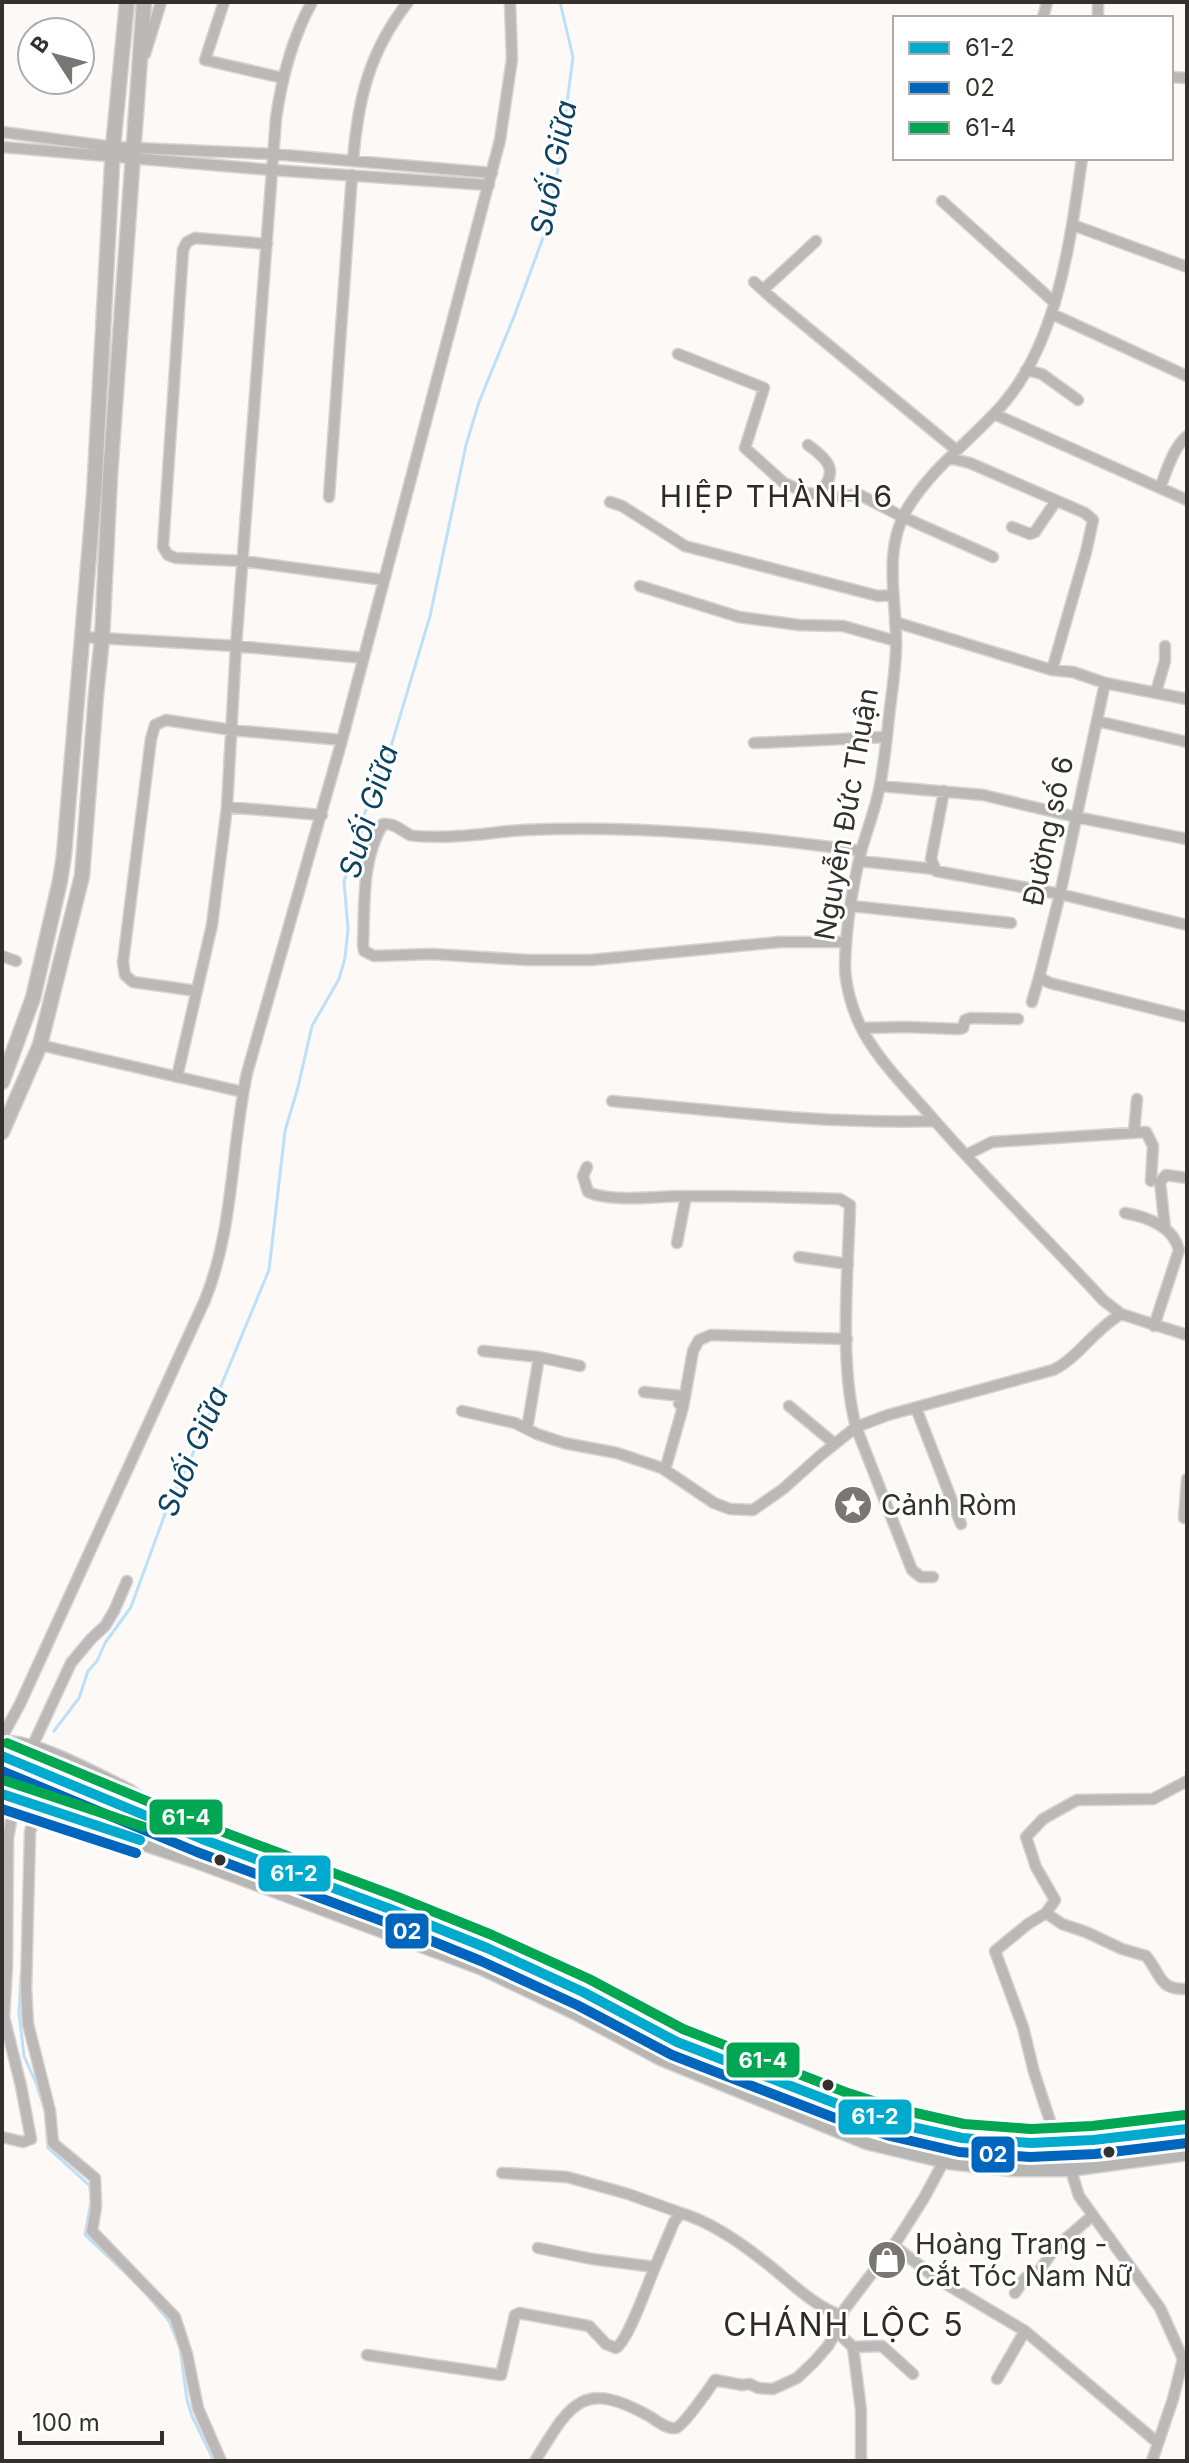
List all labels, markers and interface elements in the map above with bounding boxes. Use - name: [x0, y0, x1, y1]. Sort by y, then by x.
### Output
- north arrow: [16, 16, 96, 96]
- legend: [893, 16, 1173, 160]
- text: B: [25, 31, 55, 58]
- text: 61-2: [965, 33, 1015, 62]
- text: 02: [965, 73, 995, 102]
- water label: Suối Giữa: [522, 97, 584, 239]
- text: 61-4: [965, 113, 1016, 142]
- district label: HIỆP THÀNH 6: [660, 478, 894, 514]
- street label: Nguyễn Đức Thuận: [807, 685, 885, 943]
- water label: Suối Giữa: [331, 740, 405, 882]
- street label: Đường số 6: [1016, 753, 1080, 909]
- water label: Suối Giữa: [149, 1381, 235, 1521]
- place icon: Cảnh Ròm: [832, 1484, 874, 1526]
- place label: Cảnh Ròm: [881, 1488, 1017, 1522]
- line badge: 61-4: [148, 1798, 224, 1836]
- text: 61-4: [162, 1804, 210, 1830]
- unlabelled marker: [212, 1852, 228, 1868]
- line badge: 61-2: [257, 1854, 332, 1893]
- text: 61-2: [270, 1860, 318, 1886]
- line badge: 02: [384, 1912, 430, 1950]
- text: 02: [393, 1918, 421, 1944]
- line badge: 61-4: [725, 2041, 801, 2079]
- text: 61-4: [739, 2047, 787, 2073]
- unlabelled marker: [820, 2077, 836, 2093]
- line badge: 61-2: [837, 2098, 913, 2136]
- text: 61-2: [851, 2103, 899, 2129]
- line badge: 02: [970, 2135, 1016, 2174]
- text: 02: [979, 2141, 1007, 2167]
- unlabelled marker: [1101, 2144, 1117, 2160]
- place label: Hoàng Trang - Cắt Tóc Nam Nữ: [915, 2227, 1132, 2293]
- shop icon: Hoàng Trang - Cắt Tóc Nam Nữ: [866, 2239, 908, 2281]
- district label: CHÁNH LỘC 5: [723, 2305, 965, 2344]
- scale bar: [20, 2395, 162, 2445]
- text: 100 m: [32, 2408, 100, 2437]

